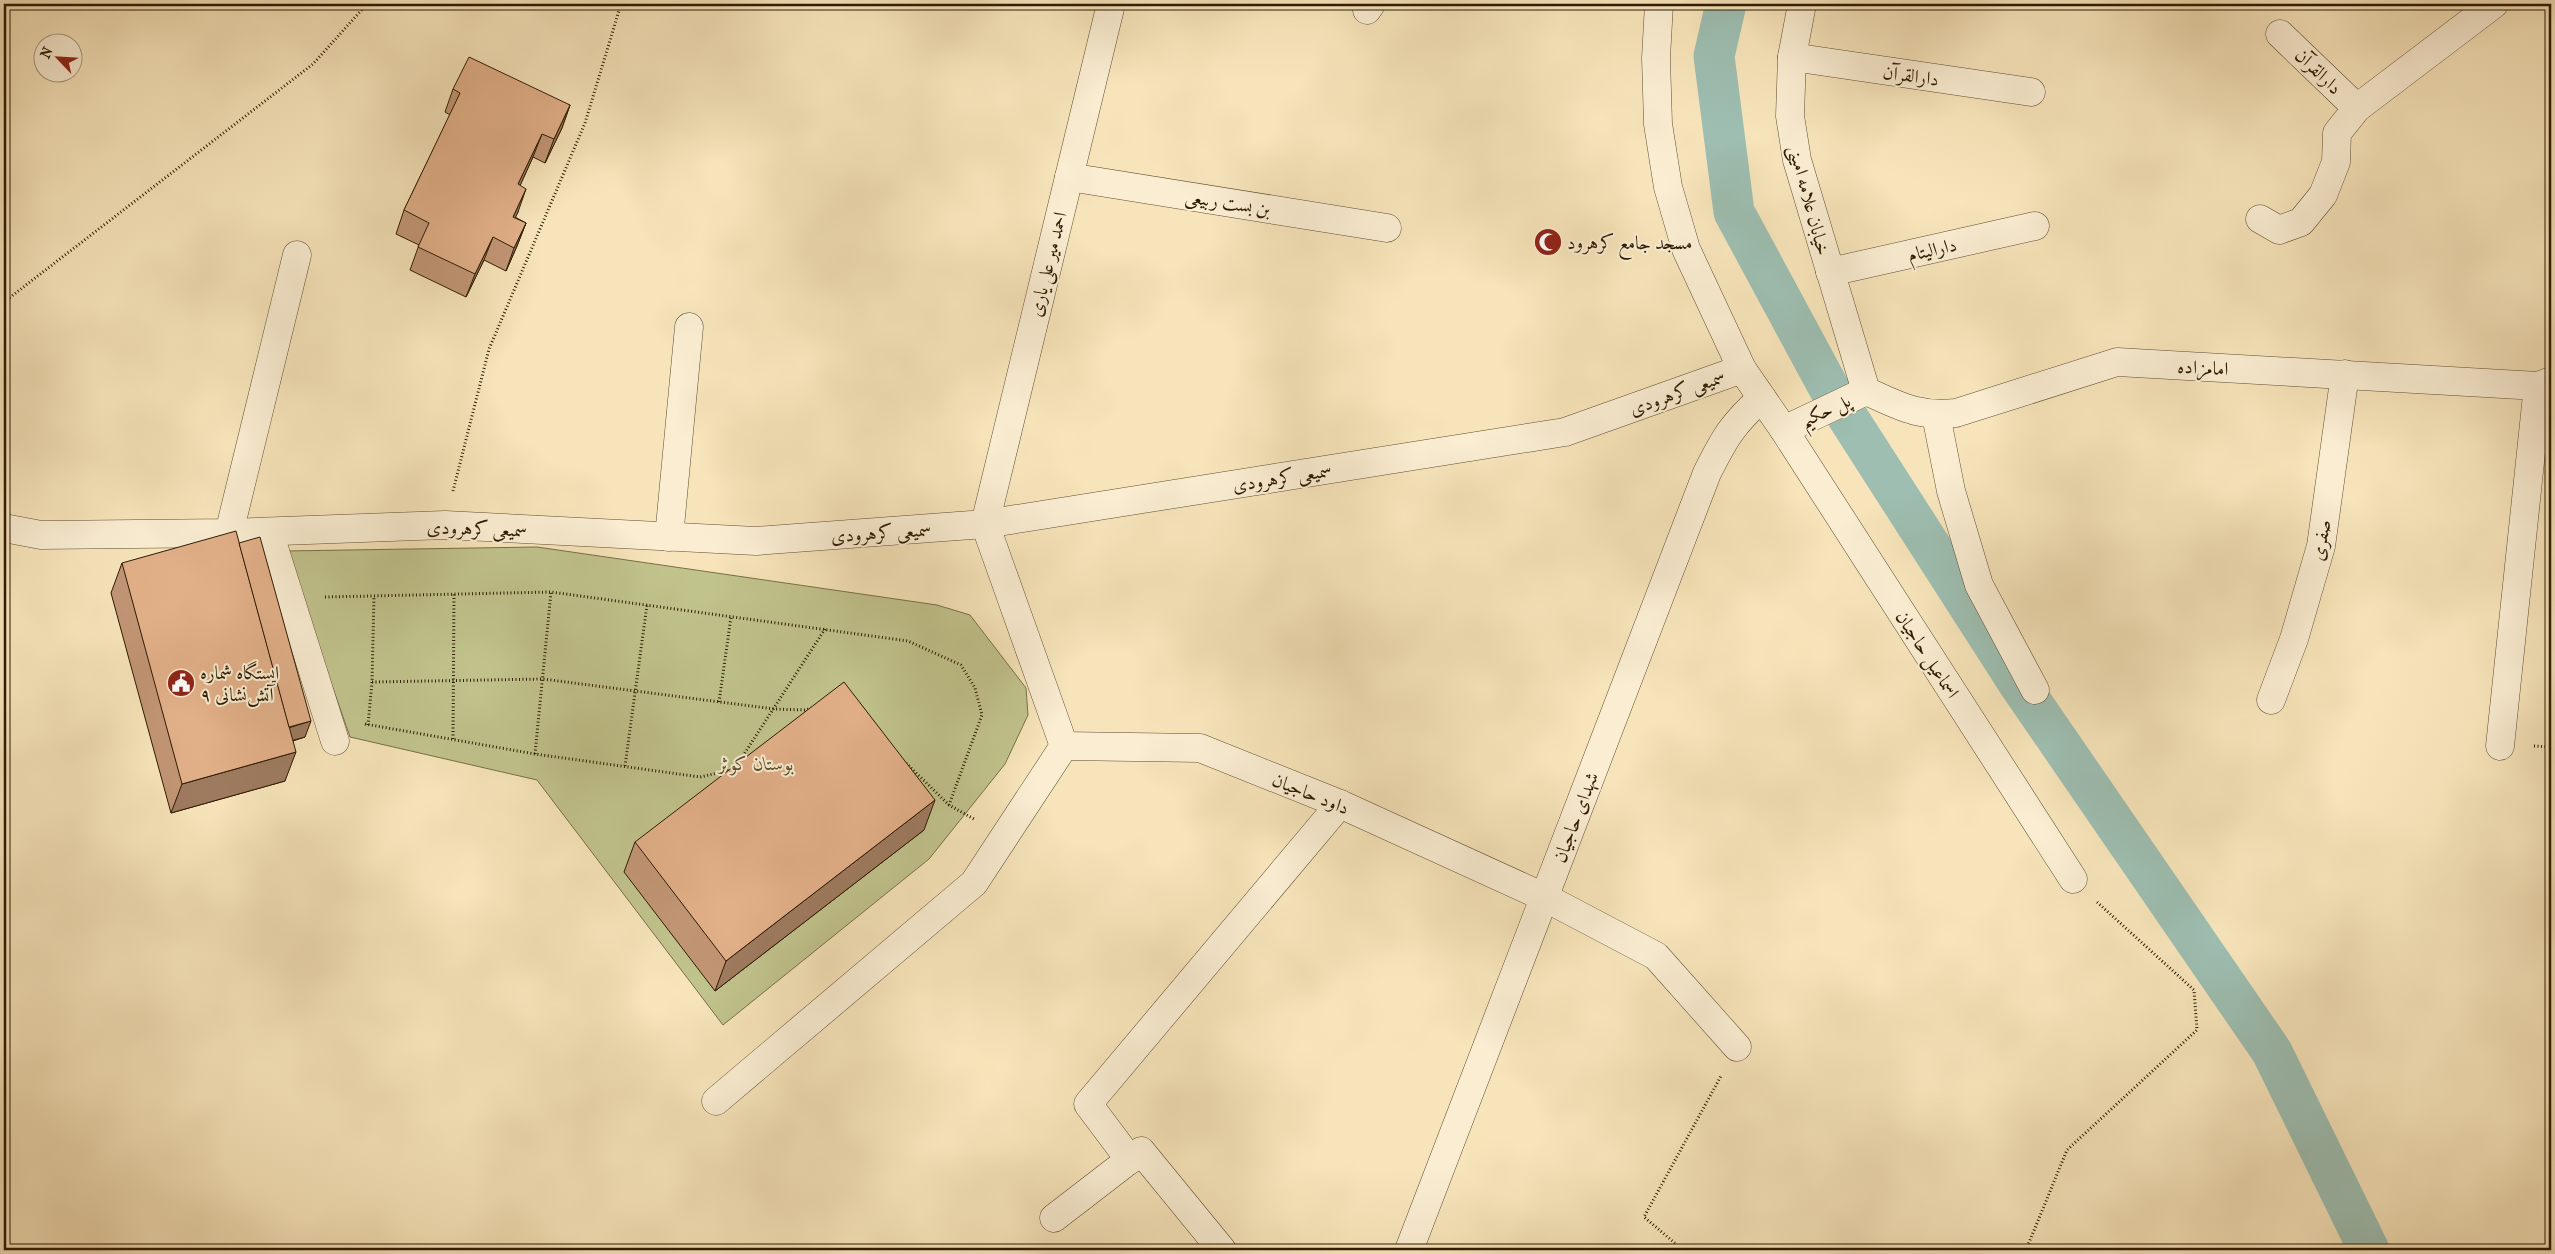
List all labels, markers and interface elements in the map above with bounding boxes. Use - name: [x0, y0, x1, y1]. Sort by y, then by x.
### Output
- north arrow: [32, 32, 82, 82]
- text: N: [37, 44, 57, 61]
- street label: دارالقرآن: [2290, 44, 2346, 100]
- street label: دارالقرآن: [1881, 61, 1940, 92]
- street label: خیابان علامه امینی: [1782, 143, 1834, 258]
- street label: بن بست ربیعی: [1183, 185, 1273, 223]
- street label: احمد میر علی یاری: [1024, 210, 1075, 320]
- mosque icon: مسجد جامع کرهرود: [1533, 227, 1563, 257]
- place label: مسجد جامع کرهرود: [1567, 232, 1692, 260]
- street label: دارالیتام: [1905, 234, 1960, 271]
- street label: امامزاده: [2177, 356, 2229, 382]
- street label: سمیعی کرهرودی: [1626, 365, 1729, 422]
- street label: پل حکیم: [1797, 389, 1859, 439]
- street label: سمیعی کرهرودی: [1231, 459, 1334, 499]
- street label: سمیعی کرهرودی: [426, 516, 528, 544]
- street label: صفری: [2306, 518, 2337, 563]
- street label: سمیعی کرهرودی: [830, 519, 932, 549]
- street label: اسماعیل حاجیان: [1889, 607, 1964, 704]
- place label: ایستگاه شماره ۹ آتش‌نشانی: [200, 660, 279, 708]
- public building icon: ایستگاه شماره ۹ آتش‌نشانی: [166, 668, 196, 698]
- park label: بوستان کوثر: [716, 753, 794, 776]
- street label: داود حاجیان: [1269, 769, 1352, 819]
- street label: شهدای حاجیان: [1549, 769, 1604, 866]

